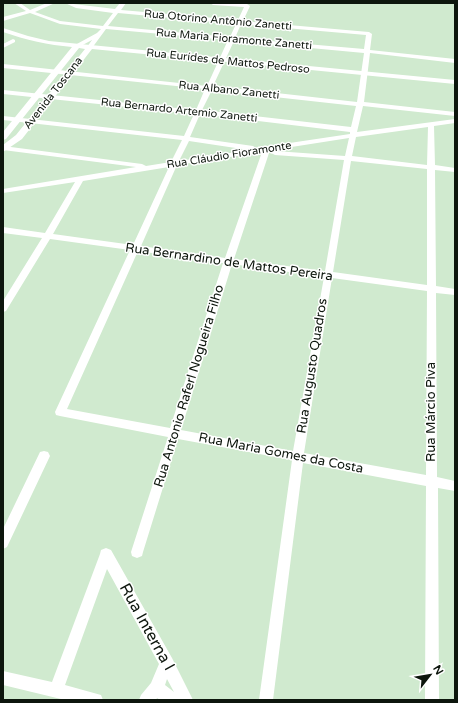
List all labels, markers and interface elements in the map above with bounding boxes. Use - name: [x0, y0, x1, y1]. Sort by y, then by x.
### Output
- street label: Rua Otorino Antônio Zanetti: [144, 7, 292, 33]
- street label: Rua Maria Fioramonte Zanetti: [155, 26, 313, 52]
- street label: Rua Eurídes de Mattos Pedroso: [146, 46, 311, 76]
- street label: Avenida Toscana: [21, 54, 85, 132]
- street label: Rua Albano Zanetti: [178, 78, 280, 102]
- street label: Rua Bernardo Artemio Zanetti: [100, 95, 258, 125]
- street label: Rua Cláudio Fioramonte: [166, 139, 292, 171]
- street label: Rua Bernardino de Mattos Pereira: [124, 240, 334, 284]
- street label: Rua Antonio Raferl Nogueira Filho: [151, 283, 228, 489]
- street label: Rua Augusto Quadros: [293, 297, 331, 435]
- street label: Rua Márcio Piva: [423, 362, 439, 462]
- street label: Rua Maria Gomes da Costa: [197, 429, 365, 477]
- street label: Rua Interna I: [115, 580, 179, 674]
- north arrow: [410, 655, 450, 695]
- text: N: [430, 663, 446, 677]

